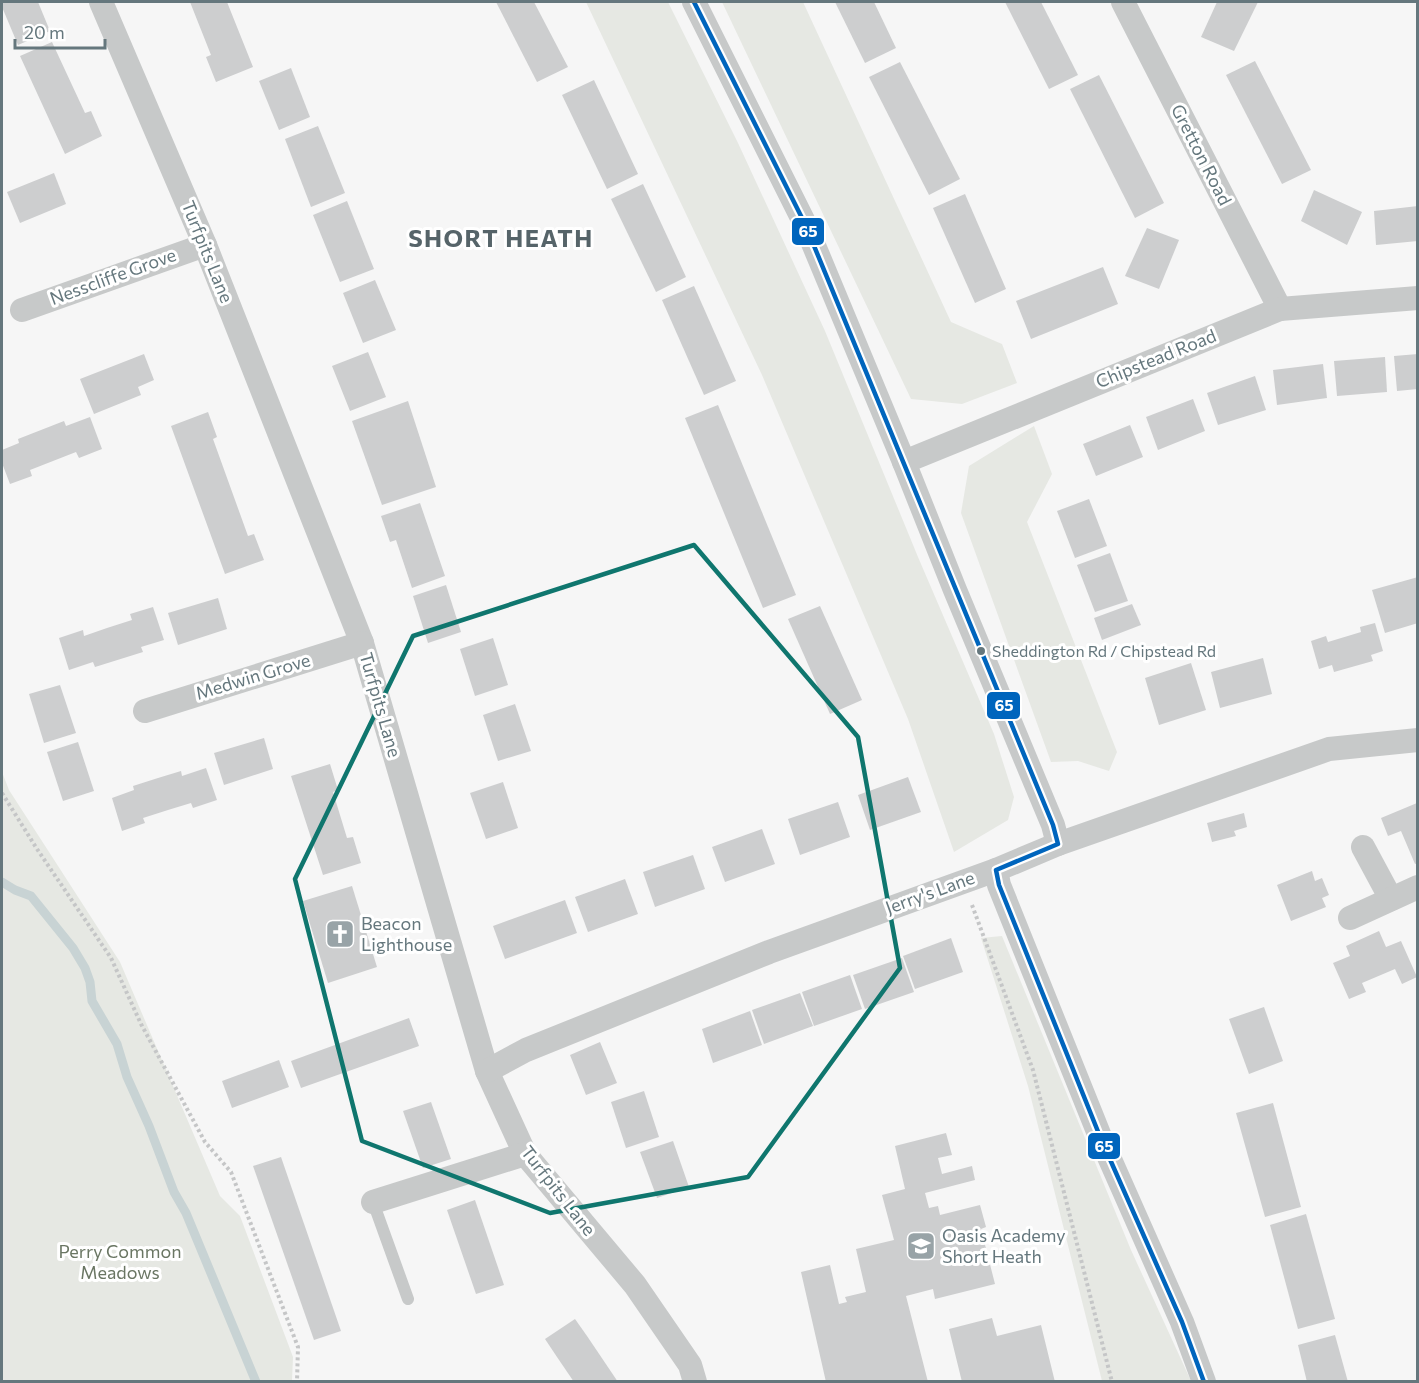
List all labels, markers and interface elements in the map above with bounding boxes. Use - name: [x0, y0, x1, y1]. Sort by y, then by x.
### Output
- scale bar: [15, 12, 105, 50]
- text: 20 m: [24, 21, 65, 43]
- street label: Gretton Road: [1167, 100, 1237, 209]
- street label: Turfpits Lane: [177, 197, 238, 306]
- line badge: 65: [791, 217, 825, 246]
- text: 65: [798, 221, 818, 240]
- district label: SHORT HEATH: [408, 223, 594, 252]
- street label: Nesscliffe Grove: [47, 243, 179, 309]
- street label: Chipstead Road: [1092, 324, 1219, 392]
- place label: Sheddington Rd / Chipstead Rd: [992, 641, 1216, 660]
- marker: Sheddington Rd / Chipstead Rd: [975, 645, 987, 657]
- street label: Medwin Grove: [193, 648, 313, 704]
- street label: Turfpits Lane: [355, 650, 406, 760]
- line badge: 65: [986, 691, 1021, 720]
- text: 65: [994, 695, 1014, 714]
- street label: Jerry's Lane: [882, 866, 977, 918]
- place label: Beacon Lighthouse: [361, 912, 452, 955]
- church icon: Beacon Lighthouse: [324, 918, 356, 950]
- line badge: 65: [1087, 1132, 1121, 1160]
- text: 65: [1094, 1136, 1114, 1155]
- street label: Turfpits Lane: [517, 1141, 601, 1240]
- place label: Oasis Academy Short Heath: [942, 1224, 1066, 1267]
- school or university icon: Oasis Academy Short Heath: [905, 1230, 937, 1262]
- park label: Perry Common Meadows: [58, 1240, 182, 1283]

